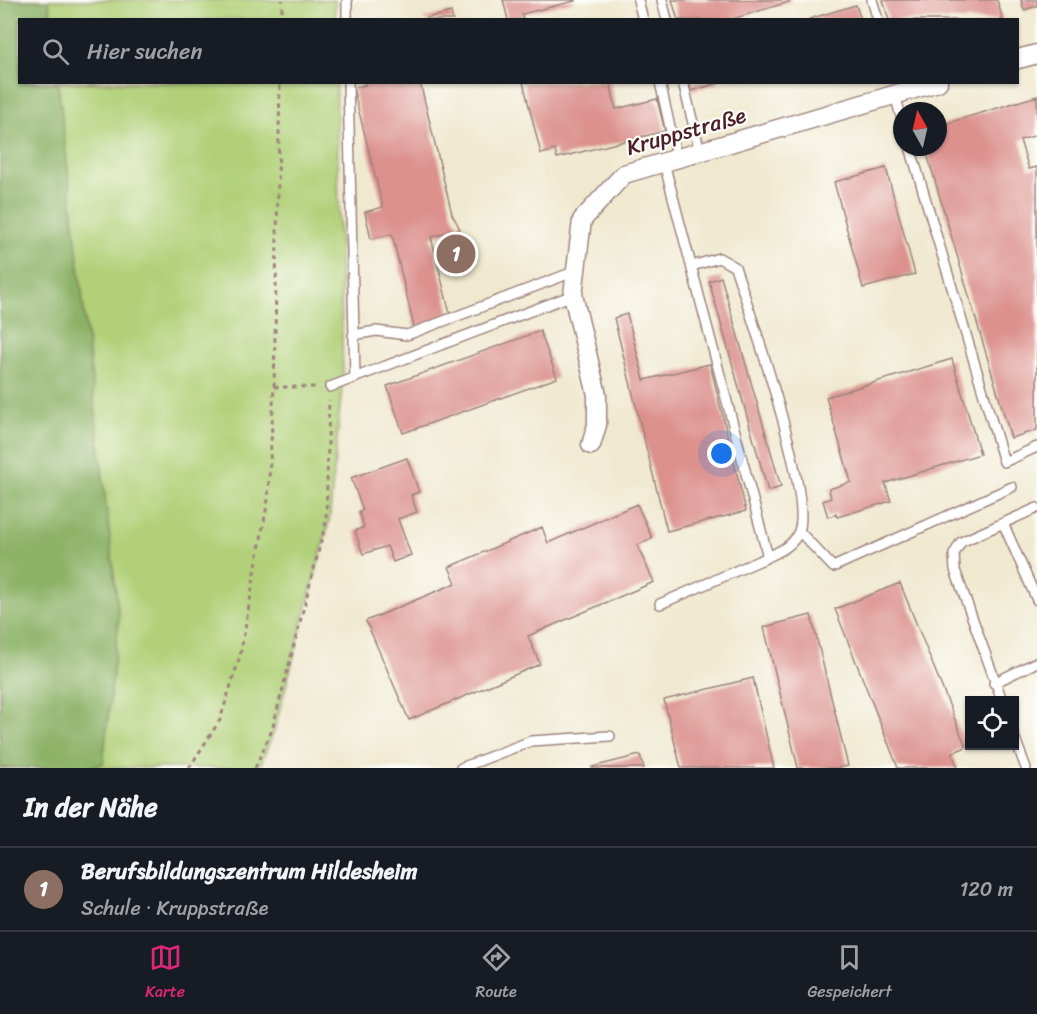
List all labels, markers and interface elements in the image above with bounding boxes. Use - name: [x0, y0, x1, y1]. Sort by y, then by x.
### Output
- search box: [18, 18, 1019, 84]
- text: Hier suchen: [87, 32, 202, 71]
- icon: search: [39, 35, 72, 68]
- street label: Kruppstraße: [621, 95, 751, 167]
- north arrow: [893, 102, 947, 156]
- pin: 1: [436, 232, 476, 276]
- your location: [707, 439, 736, 468]
- map controls: [965, 696, 1019, 750]
- button: locate: [965, 696, 1019, 750]
- text: In der Nähe: [24, 784, 158, 830]
- text: Berufsbildungszentrum Hildesheim: [81, 852, 417, 891]
- text: 1: [39, 872, 48, 907]
- text: 120 m: [960, 872, 1013, 907]
- text: Schule · Kruppstraße: [81, 891, 268, 926]
- tab: Karte: [145, 941, 185, 1006]
- tab: Route: [476, 941, 517, 1006]
- tab: Gespeichert: [807, 941, 892, 1006]

